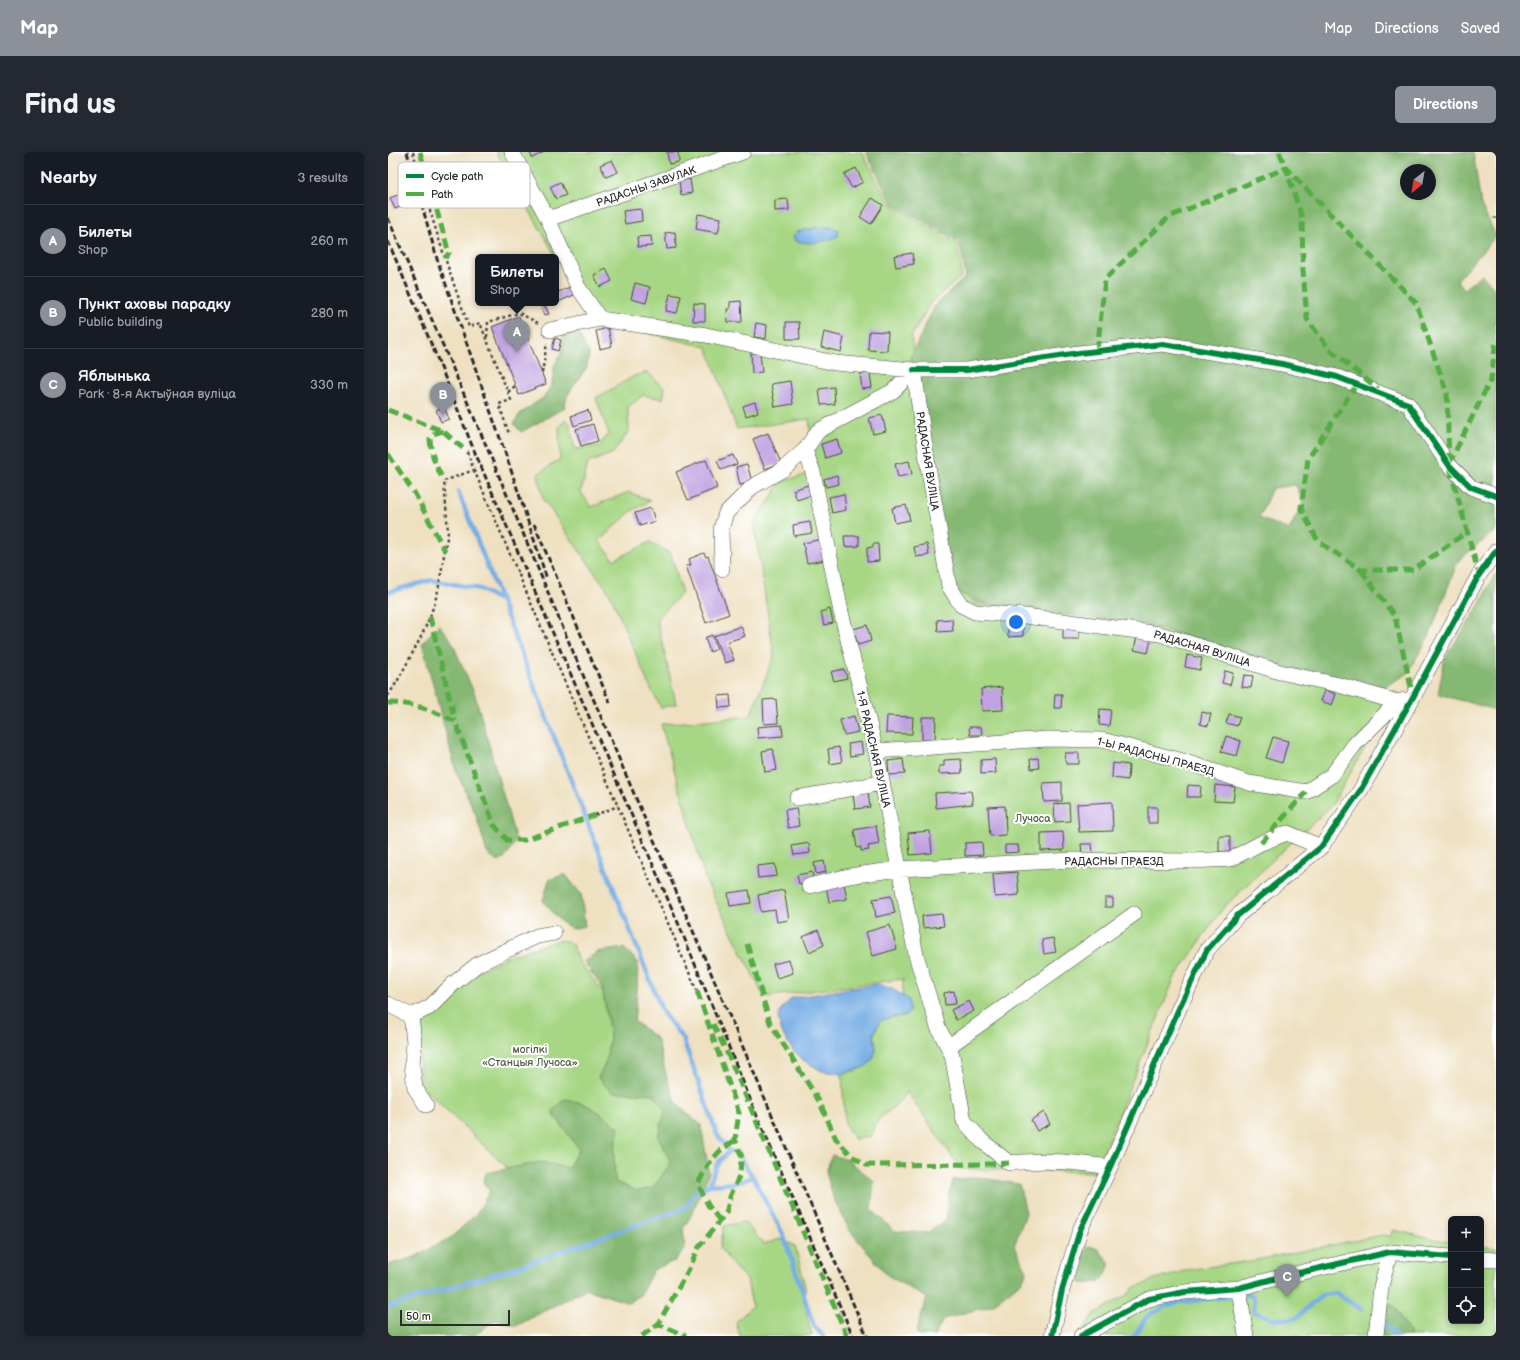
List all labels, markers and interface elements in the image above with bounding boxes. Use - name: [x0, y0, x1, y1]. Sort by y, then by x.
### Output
- text: Map: [20, 17, 58, 40]
- text: Map: [1324, 20, 1352, 37]
- text: Directions: [1374, 20, 1439, 37]
- text: Saved: [1461, 20, 1500, 37]
- button: Directions: [1395, 86, 1496, 123]
- text: Find us: [24, 88, 116, 121]
- legend: [398, 162, 530, 208]
- street label: РАДАСНЫ ЗАВУЛАК: [595, 163, 699, 210]
- north arrow: [1400, 164, 1436, 200]
- text: Nearby: [40, 168, 97, 188]
- text: 3 results: [297, 170, 348, 186]
- text: Cycle path: [431, 170, 483, 183]
- text: Path: [431, 188, 453, 201]
- text: Билеты: [78, 223, 132, 242]
- text: A: [49, 233, 57, 249]
- text: 260 m: [310, 233, 348, 249]
- text: Shop: [78, 242, 108, 258]
- popup: [475, 254, 559, 306]
- text: Билеты: [490, 263, 544, 282]
- text: Shop: [490, 282, 520, 298]
- text: Пункт аховы парадку: [78, 295, 231, 314]
- text: B: [48, 305, 58, 321]
- text: 280 m: [311, 305, 348, 321]
- text: Public building: [78, 314, 163, 330]
- pin: A: [504, 319, 530, 352]
- text: Яблынька: [78, 367, 150, 386]
- text: C: [48, 377, 58, 393]
- text: 330 m: [310, 377, 348, 393]
- pin: B: [430, 382, 456, 415]
- text: Park · 8-я Актыўная вуліца: [78, 386, 236, 402]
- street label: РАДАСНАЯ ВУЛІЦА: [913, 410, 942, 512]
- your location: [1006, 612, 1026, 632]
- street label: РАДАСНАЯ ВУЛІЦА: [1152, 628, 1252, 669]
- street label: 1-Я РАДАСНАЯ ВУЛІЦА: [854, 689, 893, 809]
- street label: 1-Ы РАДАСНЫ ПРАЕЗД: [1096, 735, 1216, 778]
- park label: Лучоса: [1014, 812, 1051, 825]
- street label: РАДАСНЫ ПРАЕЗД: [1064, 855, 1164, 868]
- park label: могілкі «Станцыя Лучоса»: [482, 1043, 578, 1069]
- map controls: [1448, 1216, 1484, 1324]
- button: +: [1448, 1216, 1484, 1252]
- button: −: [1448, 1252, 1484, 1288]
- pin: C: [1274, 1264, 1300, 1297]
- button: locate: [1448, 1288, 1484, 1324]
- scale bar: [400, 1308, 510, 1327]
- text: 50 m: [406, 1310, 431, 1323]

